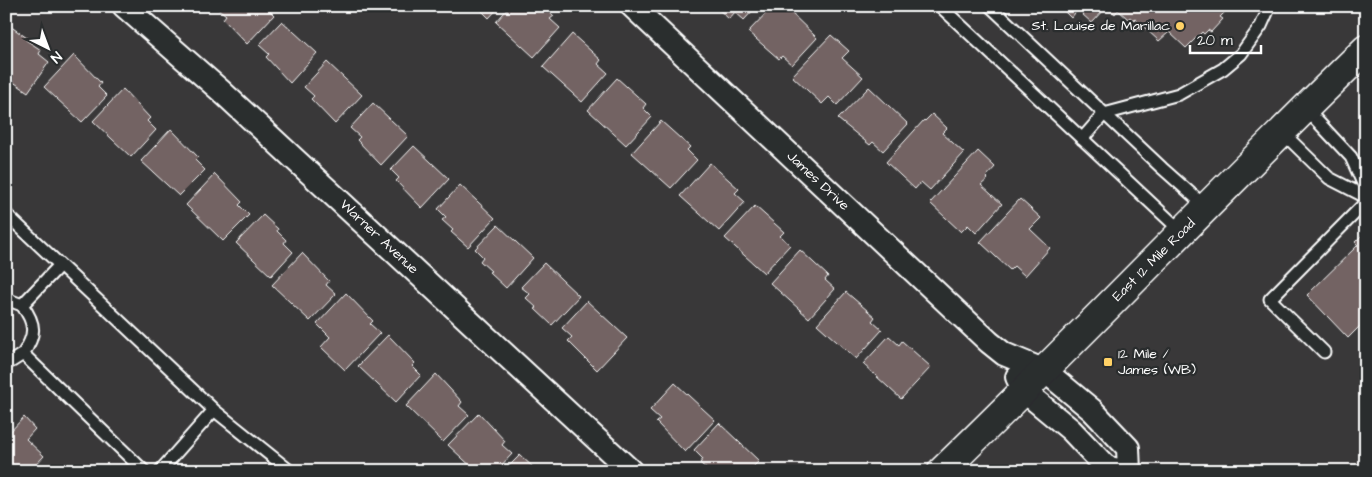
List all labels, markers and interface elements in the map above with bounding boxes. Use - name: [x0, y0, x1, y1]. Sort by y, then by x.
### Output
- place label: St. Louise de Marillac: [1031, 16, 1170, 36]
- marker: St. Louise de Marillac: [1174, 20, 1186, 32]
- north arrow: [22, 22, 72, 72]
- scale bar: [1190, 22, 1261, 54]
- text: 20 m: [1197, 30, 1233, 51]
- text: N: [46, 47, 66, 67]
- street label: James Drive: [782, 147, 854, 216]
- street label: Warner Avenue: [335, 195, 423, 279]
- street label: East 12 Mile Road: [1108, 214, 1200, 306]
- place label: 12 Mile / James (WB): [1118, 344, 1196, 380]
- marker: 12 Mile / James (WB): [1102, 356, 1114, 368]

